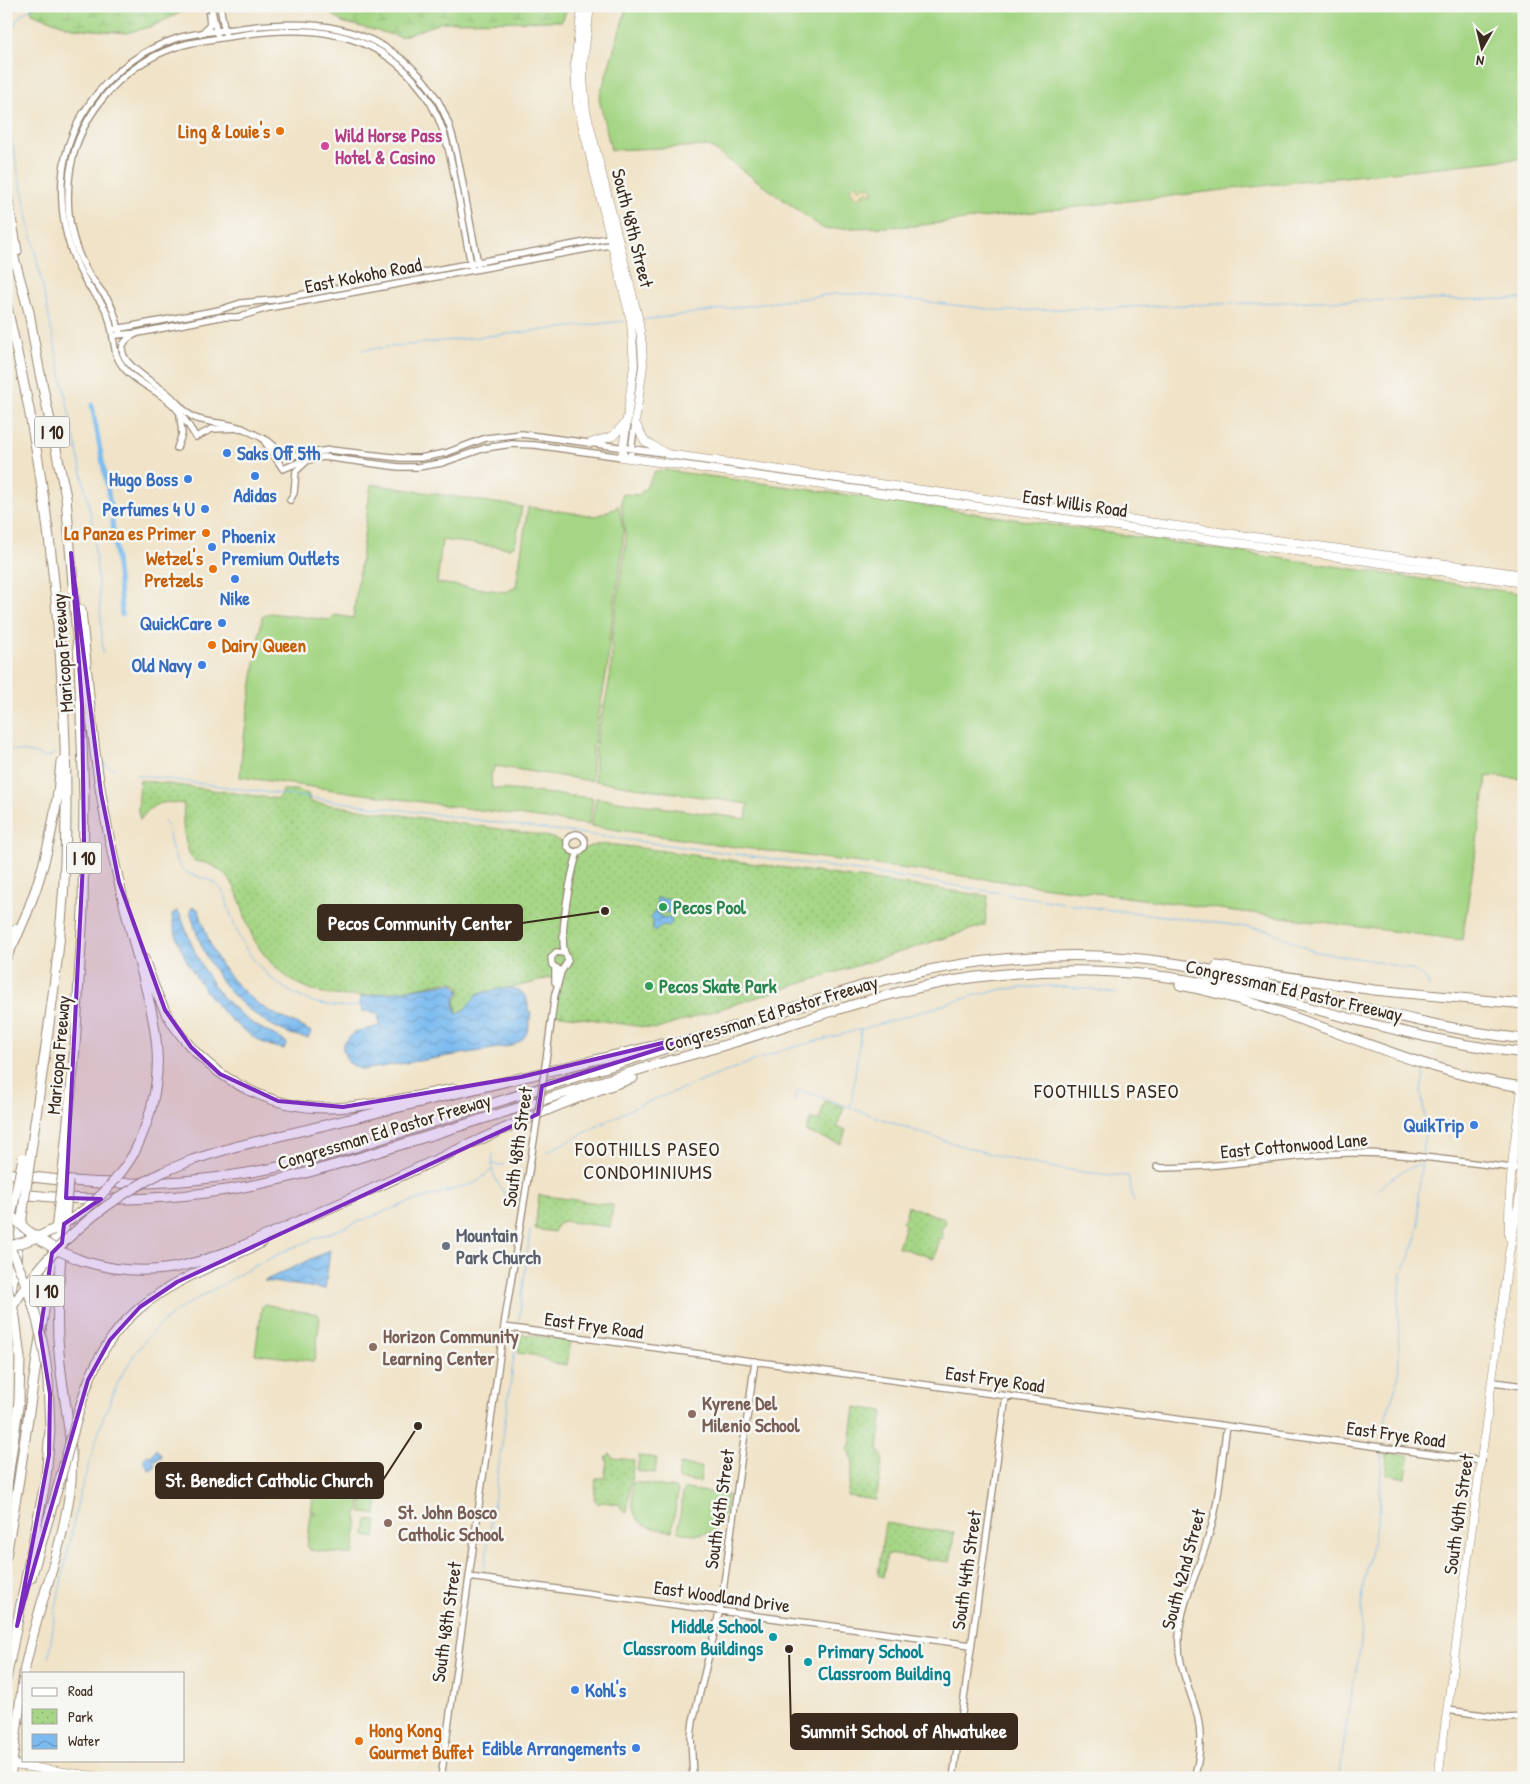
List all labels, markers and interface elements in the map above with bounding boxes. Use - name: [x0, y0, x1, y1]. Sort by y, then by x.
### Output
- north arrow: [1458, 22, 1508, 72]
- text: N: [1475, 51, 1485, 71]
- place label: Ling & Louie's: [178, 118, 271, 145]
- place label: Wild Horse Pass Hotel & Casino: [335, 122, 443, 170]
- marker: Ling & Louie's: [274, 125, 286, 137]
- marker: Wild Horse Pass Hotel & Casino: [319, 140, 331, 152]
- street label: South 48th Street: [606, 166, 660, 290]
- street label: East Kokoho Road: [302, 251, 424, 299]
- road number: I 10: [34, 417, 70, 448]
- place label: Saks Off 5th: [237, 440, 320, 466]
- marker: Saks Off 5th: [221, 447, 233, 459]
- place label: Hugo Boss: [109, 466, 179, 493]
- marker: Adidas: [249, 470, 261, 482]
- marker: Hugo Boss: [182, 473, 194, 485]
- place label: Adidas: [233, 482, 277, 508]
- street label: East Willis Road: [1021, 483, 1130, 523]
- place label: Perfumes 4 U: [102, 496, 196, 522]
- marker: Perfumes 4 U: [199, 503, 211, 515]
- place label: La Panza es Primer: [64, 520, 197, 546]
- place label: Phoenix Premium Outlets: [222, 523, 340, 571]
- marker: La Panza es Primer: [200, 527, 212, 539]
- marker: Phoenix Premium Outlets: [206, 541, 218, 553]
- place label: Wetzel's Pretzels: [144, 545, 204, 593]
- marker: Wetzel's Pretzels: [207, 563, 219, 575]
- marker: Nike: [229, 573, 241, 585]
- place label: Nike: [220, 585, 250, 611]
- street label: Maricopa Freeway: [45, 593, 79, 713]
- place label: QuickCare: [140, 610, 212, 636]
- marker: QuickCare: [216, 617, 228, 629]
- place label: Dairy Queen: [222, 632, 307, 659]
- marker: Dairy Queen: [206, 639, 218, 651]
- place label: Old Navy: [131, 652, 192, 679]
- marker: Old Navy: [196, 659, 208, 671]
- road number: I 10: [66, 842, 102, 874]
- place label: Pecos Pool: [673, 894, 747, 920]
- marker: Pecos Pool: [657, 901, 669, 913]
- callout: Pecos Community Center: [318, 905, 522, 940]
- text: Pecos Community Center: [328, 909, 512, 937]
- street label: Congressman Ed Pastor Freeway: [1183, 952, 1405, 1028]
- street label: Congressman Ed Pastor Freeway: [661, 968, 881, 1058]
- place label: Pecos Skate Park: [659, 973, 777, 999]
- marker: Pecos Skate Park: [643, 980, 655, 992]
- street label: Maricopa Freeway: [40, 995, 76, 1115]
- district label: FOOTHILLS PASEO: [1033, 1077, 1180, 1104]
- street label: South 48th Street: [496, 1085, 538, 1209]
- street label: Congressman Ed Pastor Freeway: [274, 1086, 494, 1176]
- place label: QuikTrip: [1403, 1112, 1465, 1139]
- marker: QuikTrip: [1468, 1119, 1480, 1131]
- street label: East Cottonwood Lane: [1219, 1126, 1369, 1164]
- district label: FOOTHILLS PASEO CONDOMINIUMS: [574, 1135, 721, 1185]
- place label: Mountain Park Church: [456, 1222, 541, 1270]
- marker: Mountain Park Church: [440, 1240, 452, 1252]
- road number: I 10: [30, 1276, 64, 1306]
- street label: East Frye Road: [543, 1305, 646, 1345]
- place label: Horizon Community Learning Center: [383, 1323, 519, 1372]
- marker: Horizon Community Learning Center: [367, 1341, 379, 1353]
- street label: East Frye Road: [944, 1359, 1047, 1399]
- place label: Kyrene Del Milenio School: [702, 1390, 800, 1438]
- marker: Kyrene Del Milenio School: [686, 1408, 698, 1420]
- street label: East Frye Road: [1345, 1414, 1448, 1454]
- street label: South 46th Street: [698, 1447, 740, 1571]
- street label: South 40th Street: [1437, 1452, 1479, 1576]
- callout: St. Benedict Catholic Church: [156, 1463, 383, 1498]
- text: St. Benedict Catholic Church: [165, 1466, 373, 1493]
- place label: St. John Bosco Catholic School: [398, 1499, 504, 1547]
- street label: South 42nd Street: [1154, 1506, 1212, 1632]
- street label: South 44th Street: [945, 1508, 987, 1631]
- marker: St. John Bosco Catholic School: [382, 1517, 394, 1529]
- street label: South 48th Street: [425, 1560, 467, 1684]
- street label: East Woodland Drive: [652, 1574, 792, 1618]
- place label: Middle School Classroom Buildings: [623, 1613, 764, 1662]
- marker: Middle School Classroom Buildings: [767, 1631, 779, 1643]
- place label: Primary School Classroom Building: [818, 1638, 951, 1687]
- marker: Primary School Classroom Building: [802, 1656, 814, 1668]
- legend: [22, 1672, 185, 1762]
- place label: Kohl's: [585, 1677, 627, 1703]
- text: Road: [68, 1680, 93, 1701]
- marker: Kohl's: [569, 1684, 581, 1696]
- text: Park: [68, 1706, 93, 1727]
- callout: Summit School of Ahwatukee: [791, 1714, 1017, 1749]
- place label: Hong Kong Gourmet Buffet: [369, 1717, 475, 1765]
- text: Summit School of Ahwatukee: [801, 1717, 1007, 1744]
- text: Water: [68, 1730, 100, 1751]
- marker: Hong Kong Gourmet Buffet: [353, 1735, 365, 1747]
- place label: Edible Arrangements: [482, 1735, 627, 1762]
- marker: Edible Arrangements: [630, 1742, 642, 1754]

